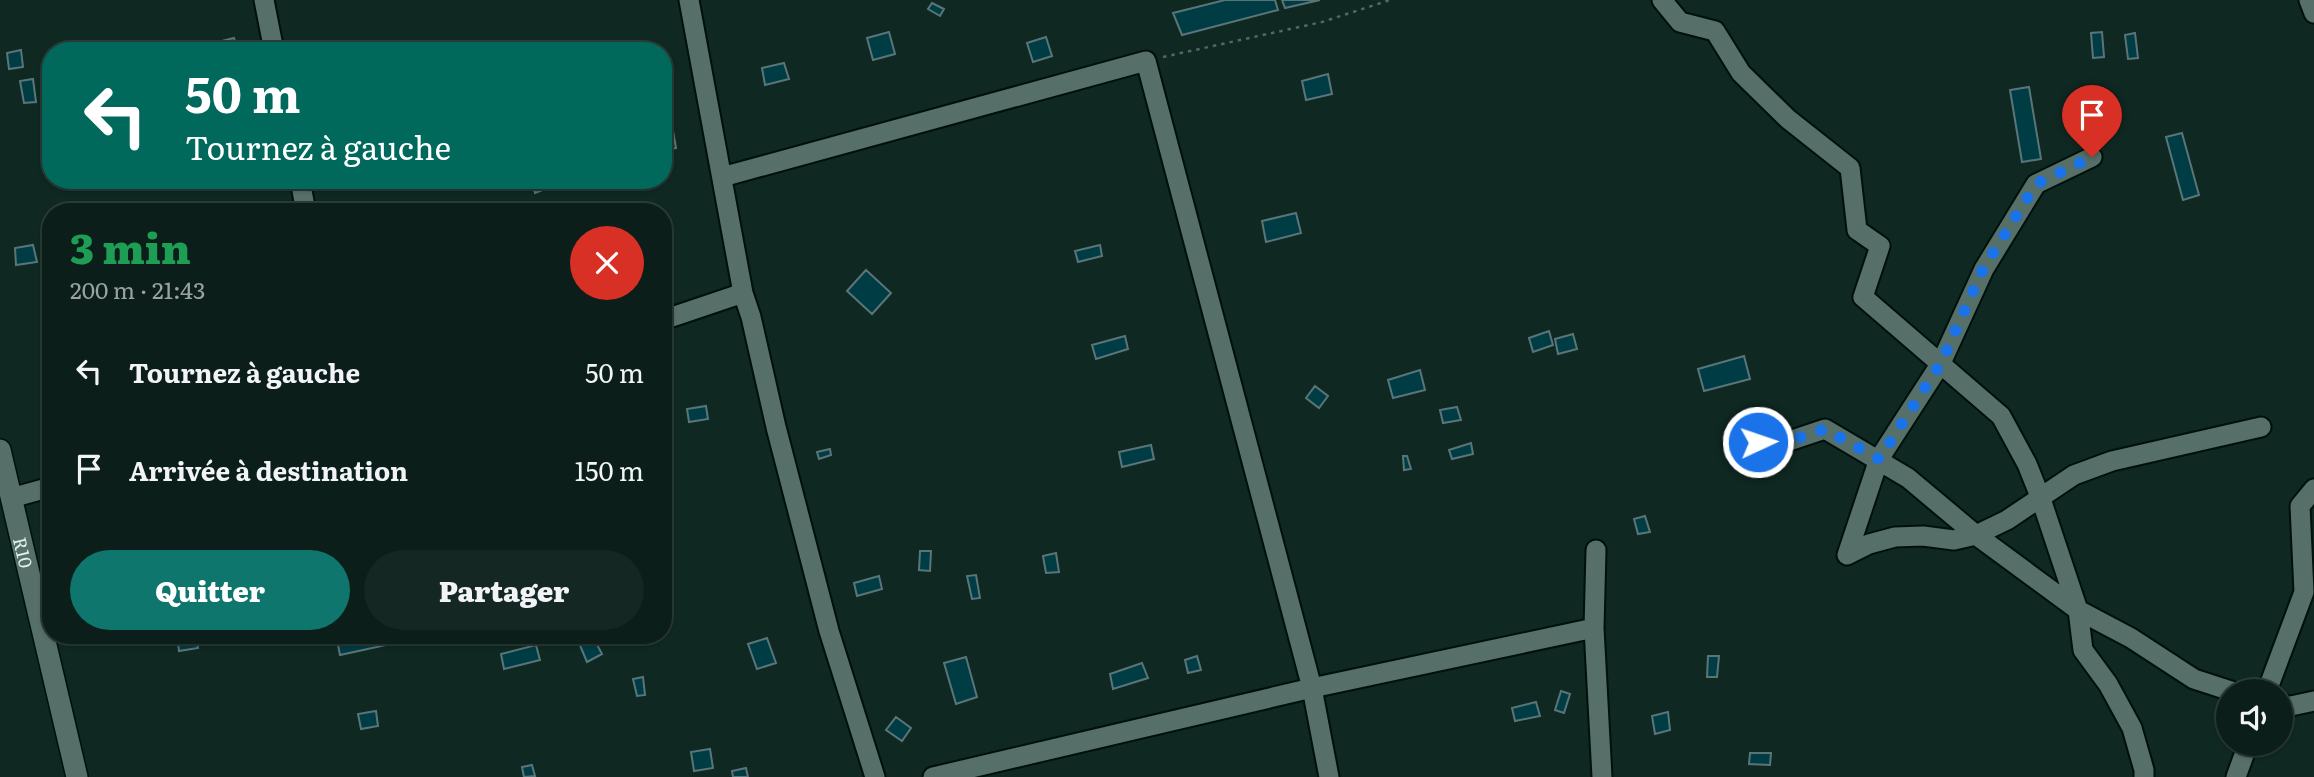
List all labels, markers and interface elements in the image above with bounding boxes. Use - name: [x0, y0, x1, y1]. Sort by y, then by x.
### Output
- text: 50 m: [185, 55, 301, 128]
- icon: left: [70, 70, 161, 161]
- pin: [2062, 85, 2122, 157]
- icon: arrive: [2073, 96, 2111, 134]
- text: Tournez à gauche: [185, 122, 451, 170]
- text: 3 min: [70, 215, 191, 277]
- button: close: [570, 226, 644, 300]
- text: 200 m · 21:43: [70, 272, 205, 306]
- icon: left: [70, 352, 108, 390]
- text: Tournez à gauche: [129, 352, 360, 391]
- text: 50 m: [585, 352, 644, 391]
- position arrow: [1721, 405, 1795, 479]
- icon: arrive: [70, 450, 108, 488]
- text: Arrivée à destination: [129, 450, 408, 489]
- text: 150 m: [575, 450, 644, 489]
- street label: R10: [7, 534, 41, 570]
- button: Quitter: [70, 550, 350, 630]
- button: Partager: [364, 550, 644, 630]
- map controls: [2216, 679, 2293, 756]
- button: sound: [2216, 679, 2293, 756]

